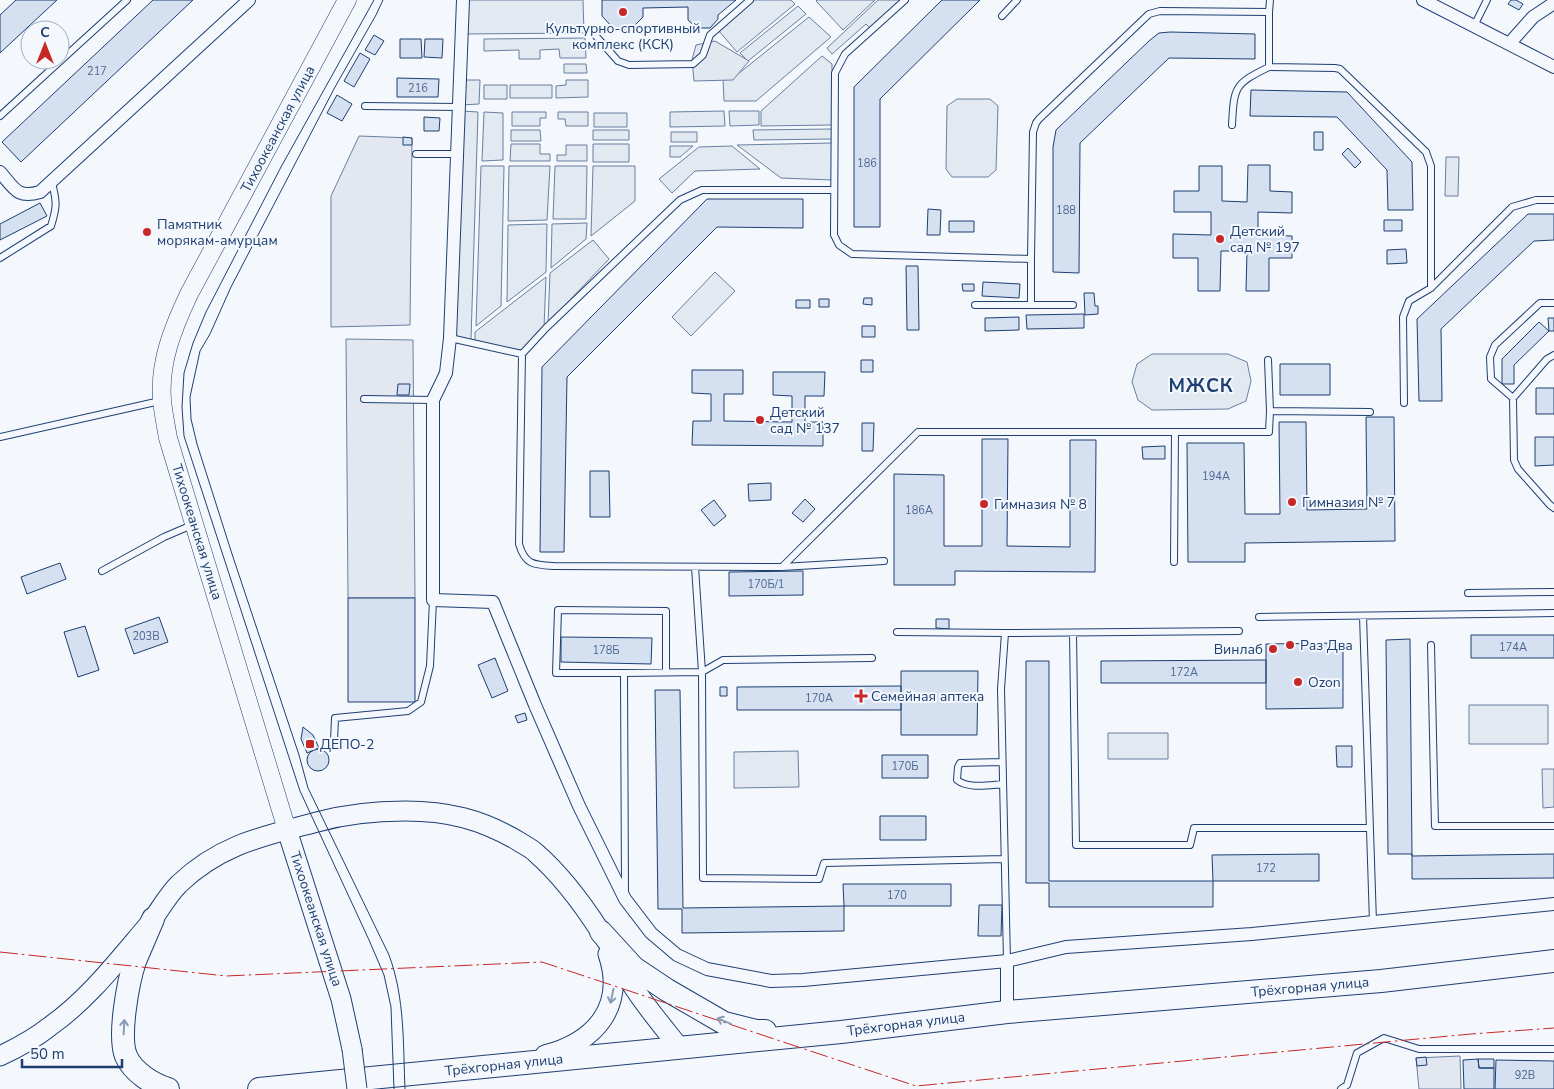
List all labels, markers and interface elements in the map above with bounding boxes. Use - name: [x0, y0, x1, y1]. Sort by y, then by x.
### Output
- marker: Культурно-спортивный комплекс (КСК): [617, 6, 629, 18]
- place label: Культурно-спортивный комплекс (КСК): [546, 19, 700, 54]
- north arrow: [20, 20, 70, 70]
- text: С: [40, 23, 50, 42]
- street label: Тихоокеанская улица: [236, 62, 320, 196]
- house number: 217: [87, 64, 107, 79]
- house number: 216: [408, 81, 428, 96]
- house number: 186: [857, 156, 877, 171]
- house number: 188: [1056, 203, 1076, 218]
- place label: Памятник морякам-амурцам: [157, 215, 278, 250]
- place label: Детский сад № 197: [1230, 222, 1300, 257]
- marker: Памятник морякам-амурцам: [141, 226, 153, 238]
- marker: Детский сад № 197: [1214, 233, 1226, 245]
- district label: МЖСК: [1168, 373, 1234, 399]
- place label: Детский сад № 137: [770, 403, 840, 438]
- marker: Детский сад № 137: [754, 414, 766, 426]
- street label: Тихоокеанская улица: [167, 462, 227, 602]
- house number: 194А: [1202, 469, 1230, 484]
- place label: Гимназия № 7: [1302, 493, 1395, 512]
- place label: Гимназия № 8: [994, 495, 1087, 514]
- marker: Гимназия № 7: [1286, 496, 1298, 508]
- marker: Гимназия № 8: [978, 498, 990, 510]
- house number: 186А: [905, 503, 933, 518]
- house number: 170Б/1: [748, 577, 784, 592]
- house number: 203В: [132, 629, 160, 644]
- place label: Раз Два: [1300, 636, 1353, 655]
- marker: Раз Два: [1284, 639, 1296, 651]
- place label: Винлаб: [1214, 640, 1263, 659]
- house number: 174А: [1499, 640, 1527, 655]
- house number: 178Б: [592, 643, 620, 658]
- marker: Винлаб: [1267, 643, 1279, 655]
- house number: 172А: [1170, 665, 1198, 680]
- place label: Ozon: [1308, 673, 1341, 692]
- marker: Ozon: [1292, 676, 1304, 688]
- place label: Семейная аптека: [871, 687, 984, 706]
- marker: Семейная аптека: [855, 690, 867, 702]
- house number: 170А: [805, 691, 833, 706]
- place label: ДЕПО-2: [320, 735, 374, 754]
- marker: ДЕПО-2: [304, 738, 316, 750]
- house number: 170Б: [891, 759, 919, 774]
- street label: Тихоокеанская улица: [285, 849, 347, 989]
- house number: 172: [1256, 861, 1276, 876]
- house number: 170: [887, 888, 907, 903]
- street label: Трёхгорная улица: [1250, 972, 1370, 1002]
- one-way arrow: [607, 987, 616, 1003]
- street label: Трёхгорная улица: [846, 1007, 966, 1041]
- one-way arrow: [717, 1016, 732, 1026]
- one-way arrow: [119, 1019, 128, 1035]
- scale bar: [22, 1036, 122, 1068]
- text: 50 m: [30, 1044, 65, 1064]
- street label: Трёхгорная улица: [444, 1049, 564, 1081]
- house number: 92В: [1515, 1068, 1535, 1083]

